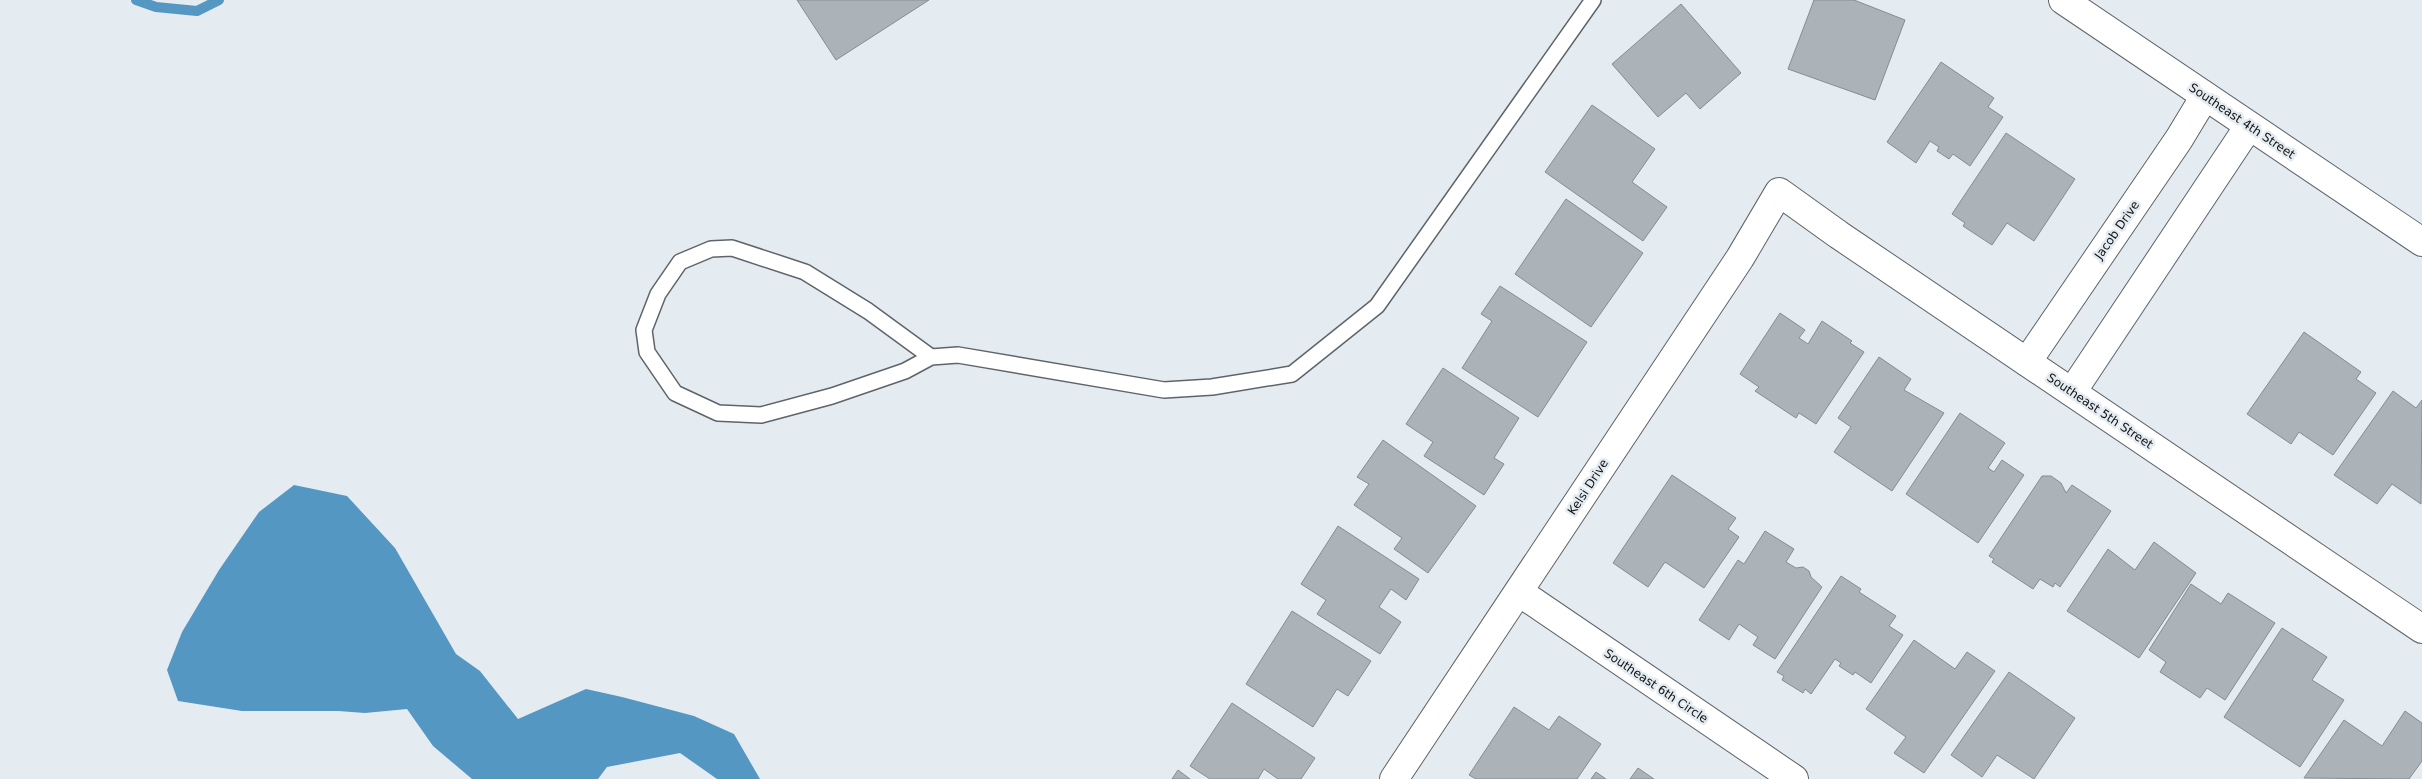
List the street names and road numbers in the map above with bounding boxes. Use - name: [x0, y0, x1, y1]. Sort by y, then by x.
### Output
- street label: Southeast 4th Street: [2186, 80, 2298, 162]
- street label: Jacob Drive: [2091, 198, 2142, 263]
- street label: Southeast 5th Street: [2044, 370, 2156, 452]
- street label: Kelsi Drive: [1565, 457, 1611, 517]
- street label: Southeast 6th Circle: [1602, 646, 1710, 726]

